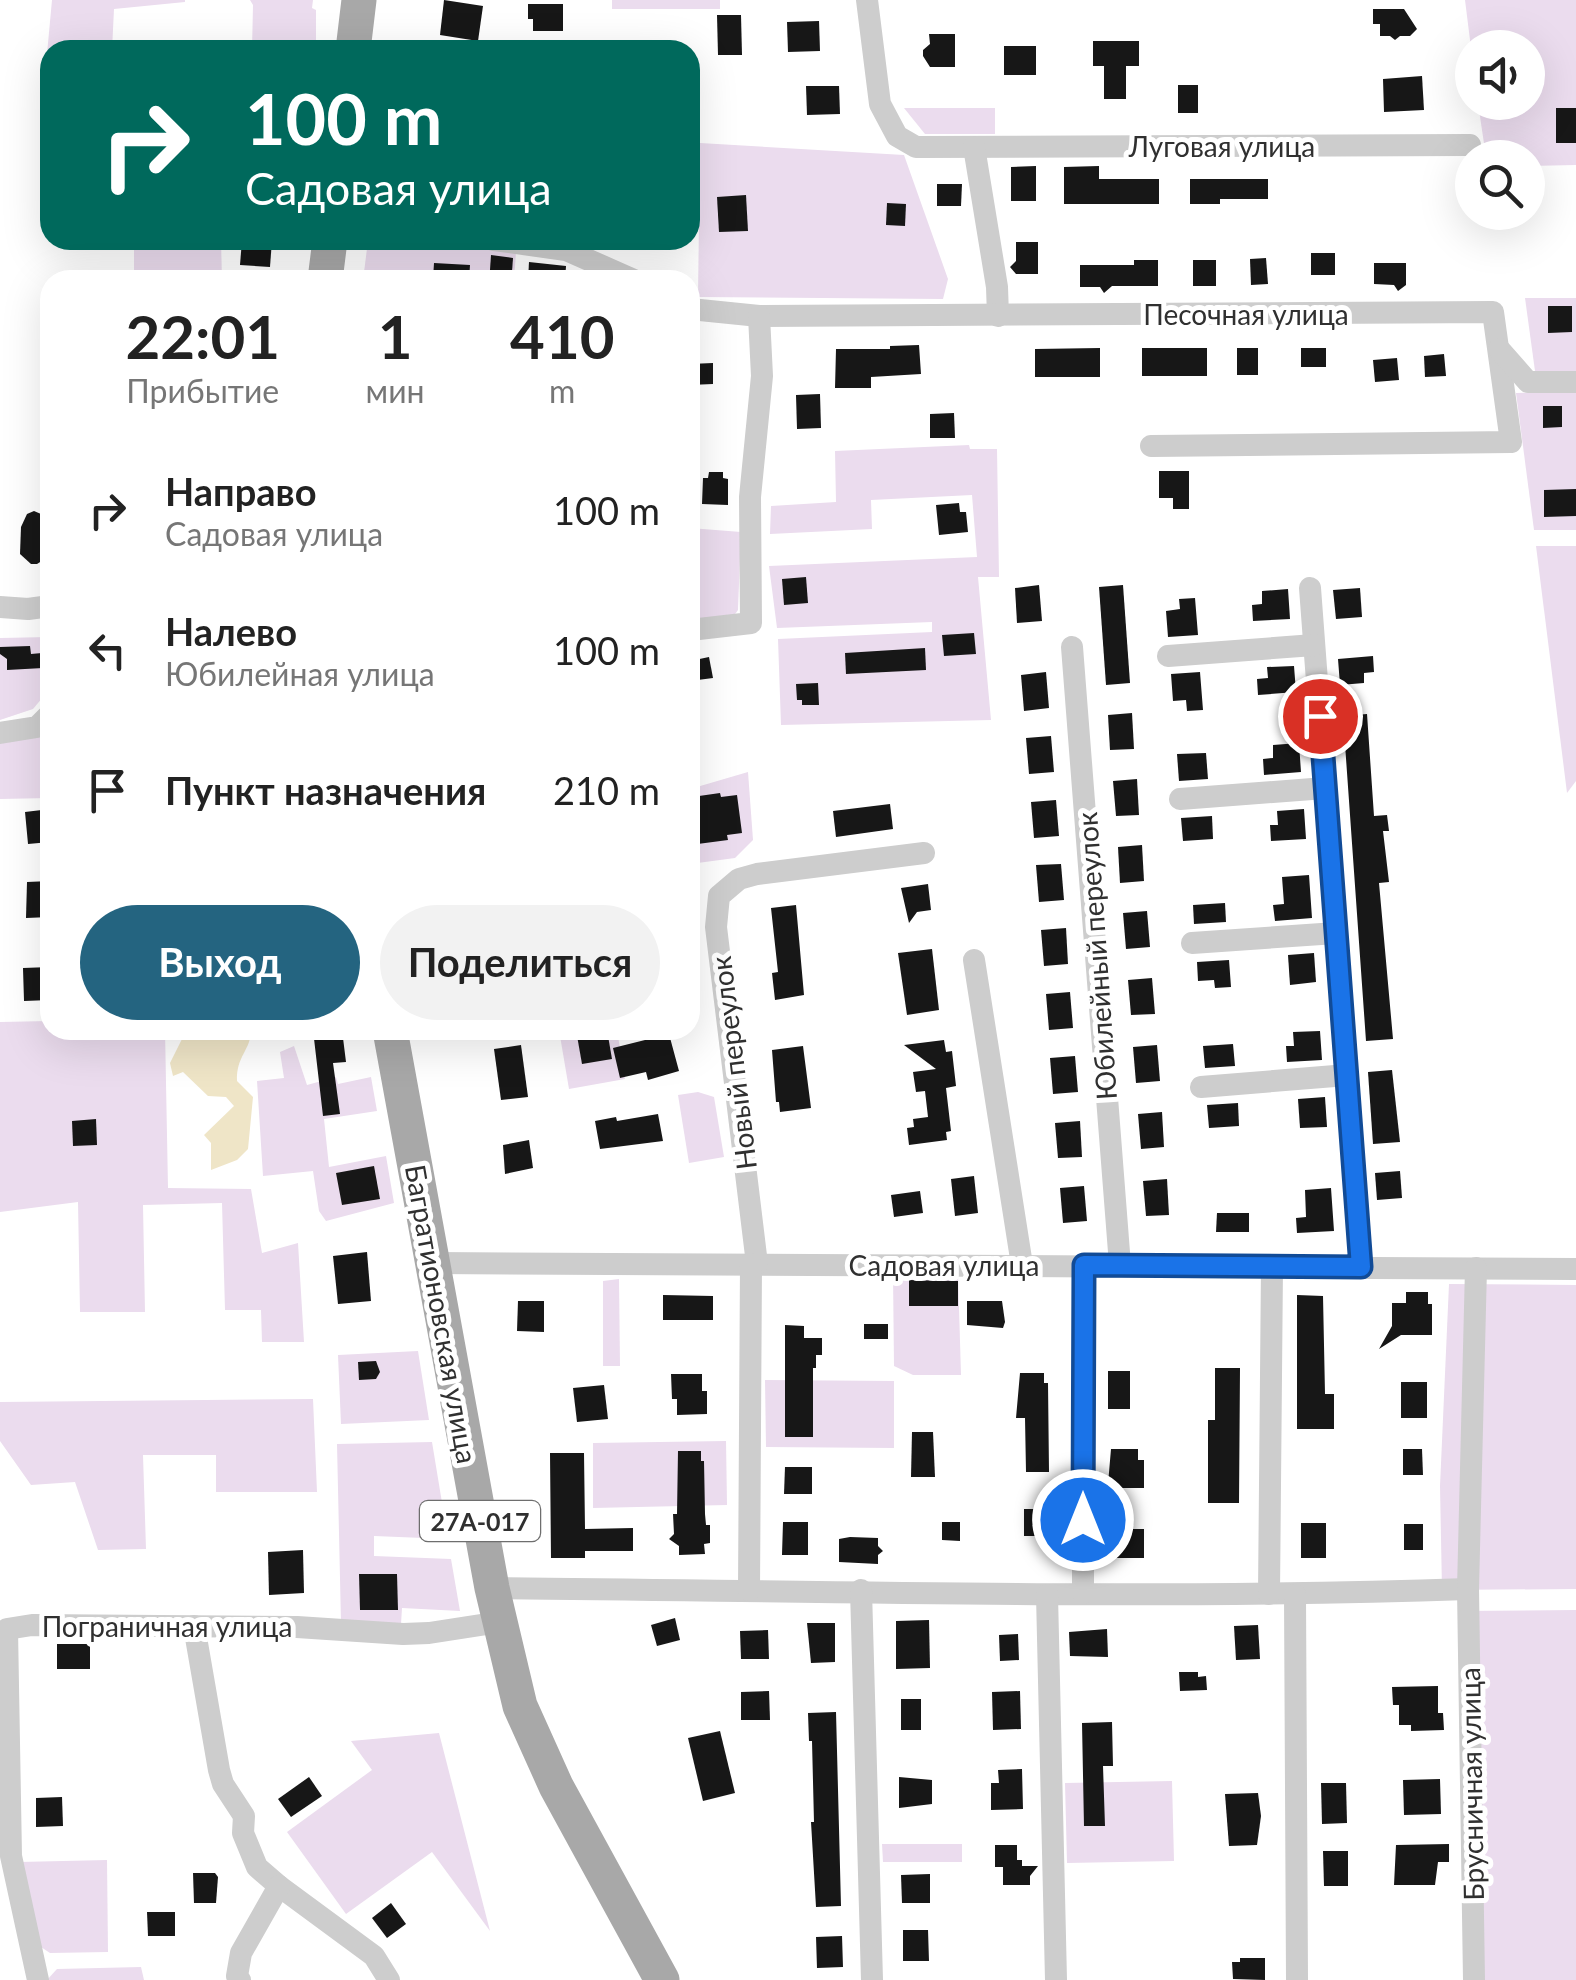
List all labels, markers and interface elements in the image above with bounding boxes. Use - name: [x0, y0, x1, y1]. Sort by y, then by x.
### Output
- map controls: [1455, 30, 1545, 230]
- button: sound: [1455, 30, 1545, 120]
- text: 100 m: [245, 76, 442, 160]
- icon: right: [80, 80, 210, 210]
- street label: Луговая улица: [1128, 129, 1315, 163]
- button: search: [1455, 140, 1545, 230]
- text: Садовая улица: [245, 161, 552, 215]
- street label: Песочная улица: [1143, 297, 1349, 331]
- text: 22:01: [125, 300, 280, 372]
- text: 1: [378, 300, 413, 372]
- text: 410: [510, 300, 614, 372]
- text: Прибытие: [126, 371, 279, 410]
- text: мин: [366, 371, 425, 410]
- text: m: [549, 371, 575, 410]
- text: Направо: [165, 468, 317, 514]
- icon: right: [80, 483, 135, 538]
- text: 100 m: [553, 487, 660, 533]
- text: Садовая улица: [165, 514, 383, 553]
- text: Налево: [165, 608, 297, 654]
- icon: left: [80, 623, 135, 678]
- text: 100 m: [553, 627, 660, 673]
- text: Юбилейная улица: [165, 654, 435, 693]
- pin: [1278, 674, 1363, 759]
- icon: arrive: [1293, 689, 1348, 744]
- icon: arrive: [80, 763, 135, 818]
- text: Пункт назначения: [165, 767, 486, 813]
- text: 210 m: [553, 767, 660, 813]
- street label: Юбилейный переулок: [1069, 810, 1123, 1101]
- button: Выход: [80, 905, 360, 1020]
- button: Поделиться: [380, 905, 660, 1020]
- street label: Новый переулок: [703, 954, 763, 1172]
- street label: Багратионовская улица: [399, 1162, 485, 1466]
- street label: Садовая улица: [849, 1248, 1039, 1282]
- position arrow: [1031, 1468, 1135, 1572]
- road number: 27А-017: [420, 1501, 540, 1541]
- street label: Пограничная улица: [42, 1609, 292, 1643]
- street label: Брусничная улица: [1452, 1667, 1490, 1901]

